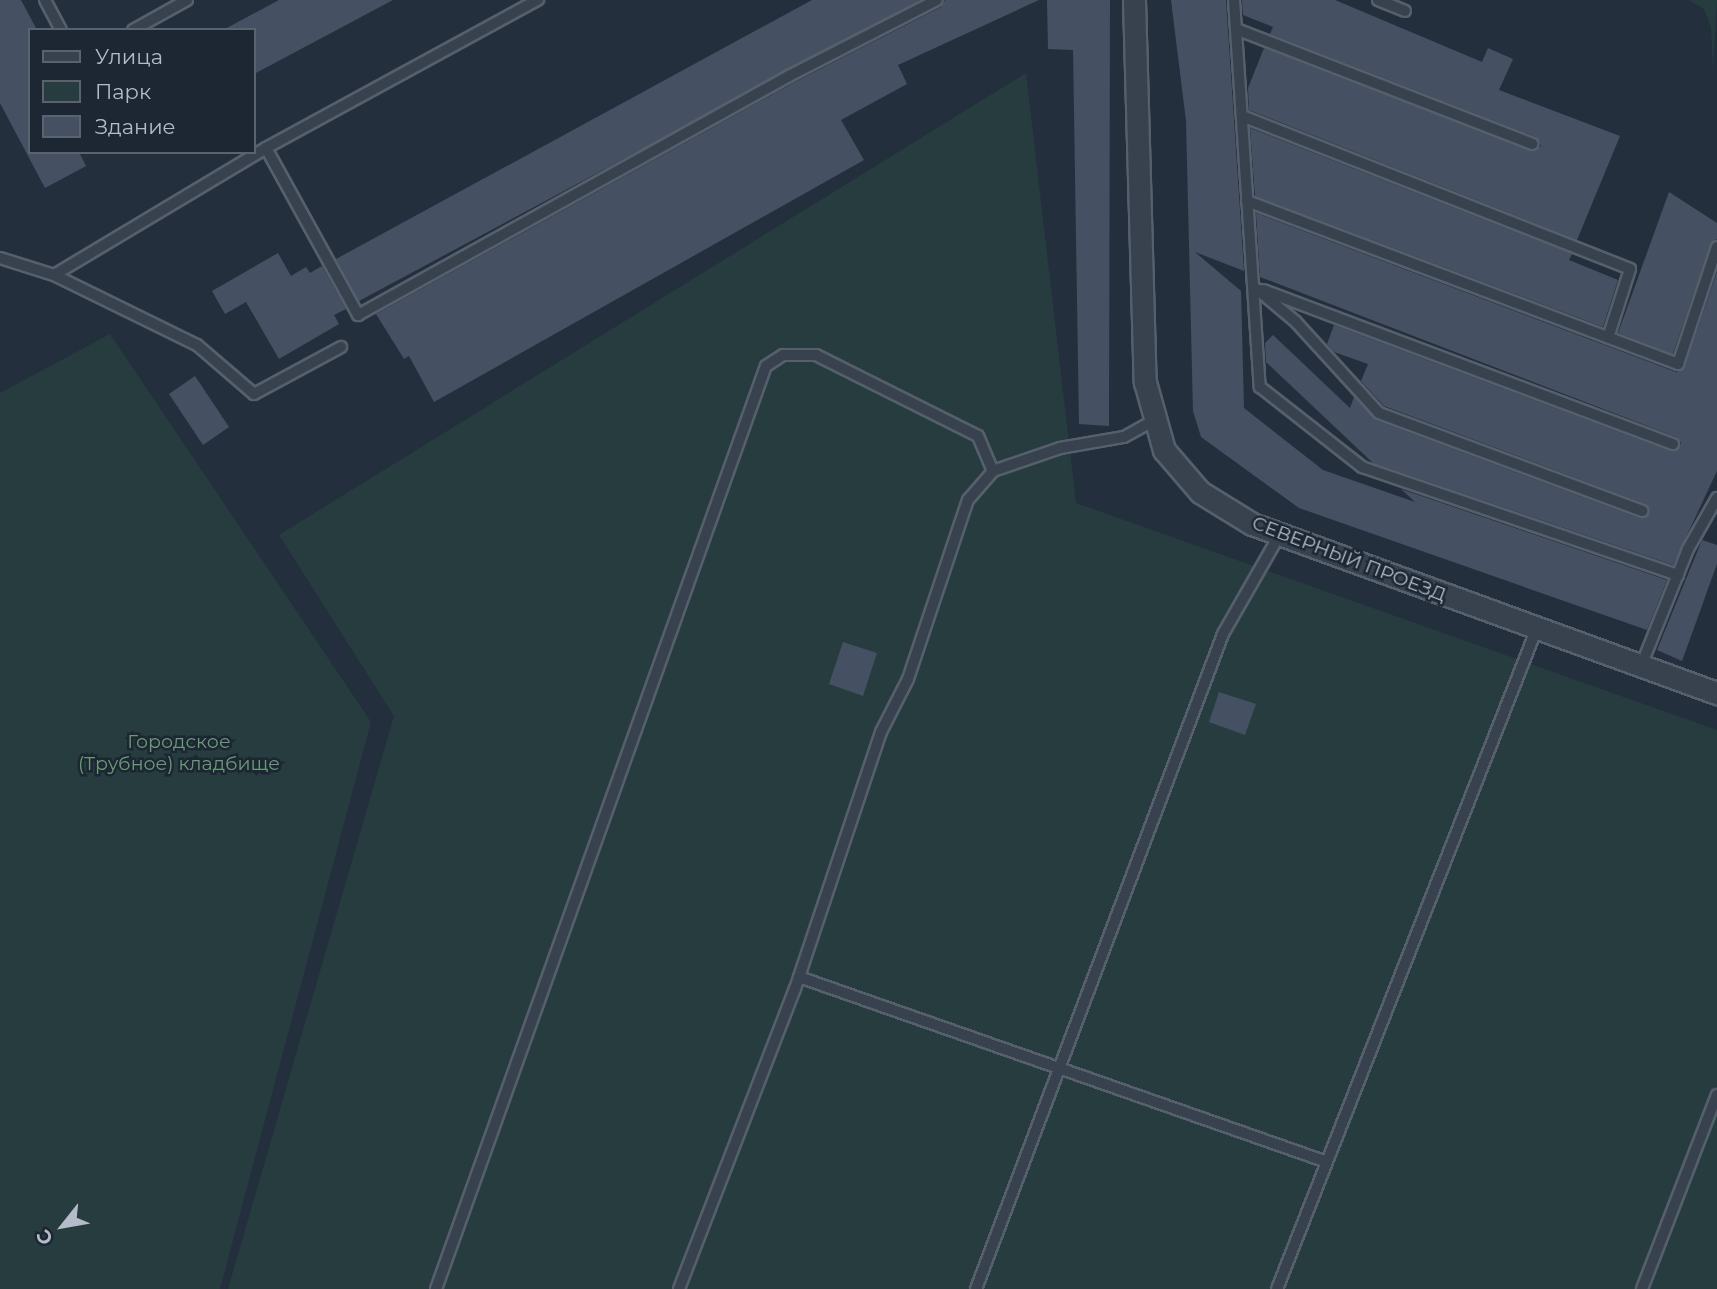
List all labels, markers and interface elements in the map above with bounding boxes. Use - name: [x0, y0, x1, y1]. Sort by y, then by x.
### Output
- legend: [28, 28, 256, 154]
- text: Улица: [95, 44, 163, 69]
- text: Парк: [95, 79, 151, 104]
- text: Здание: [95, 114, 176, 139]
- street label: СЕВЕРНЫЙ ПРОЕЗД: [1249, 511, 1449, 607]
- park label: Городское (Трубное) кладбище: [78, 731, 280, 775]
- north arrow: [28, 1191, 98, 1261]
- text: С: [31, 1225, 58, 1249]

